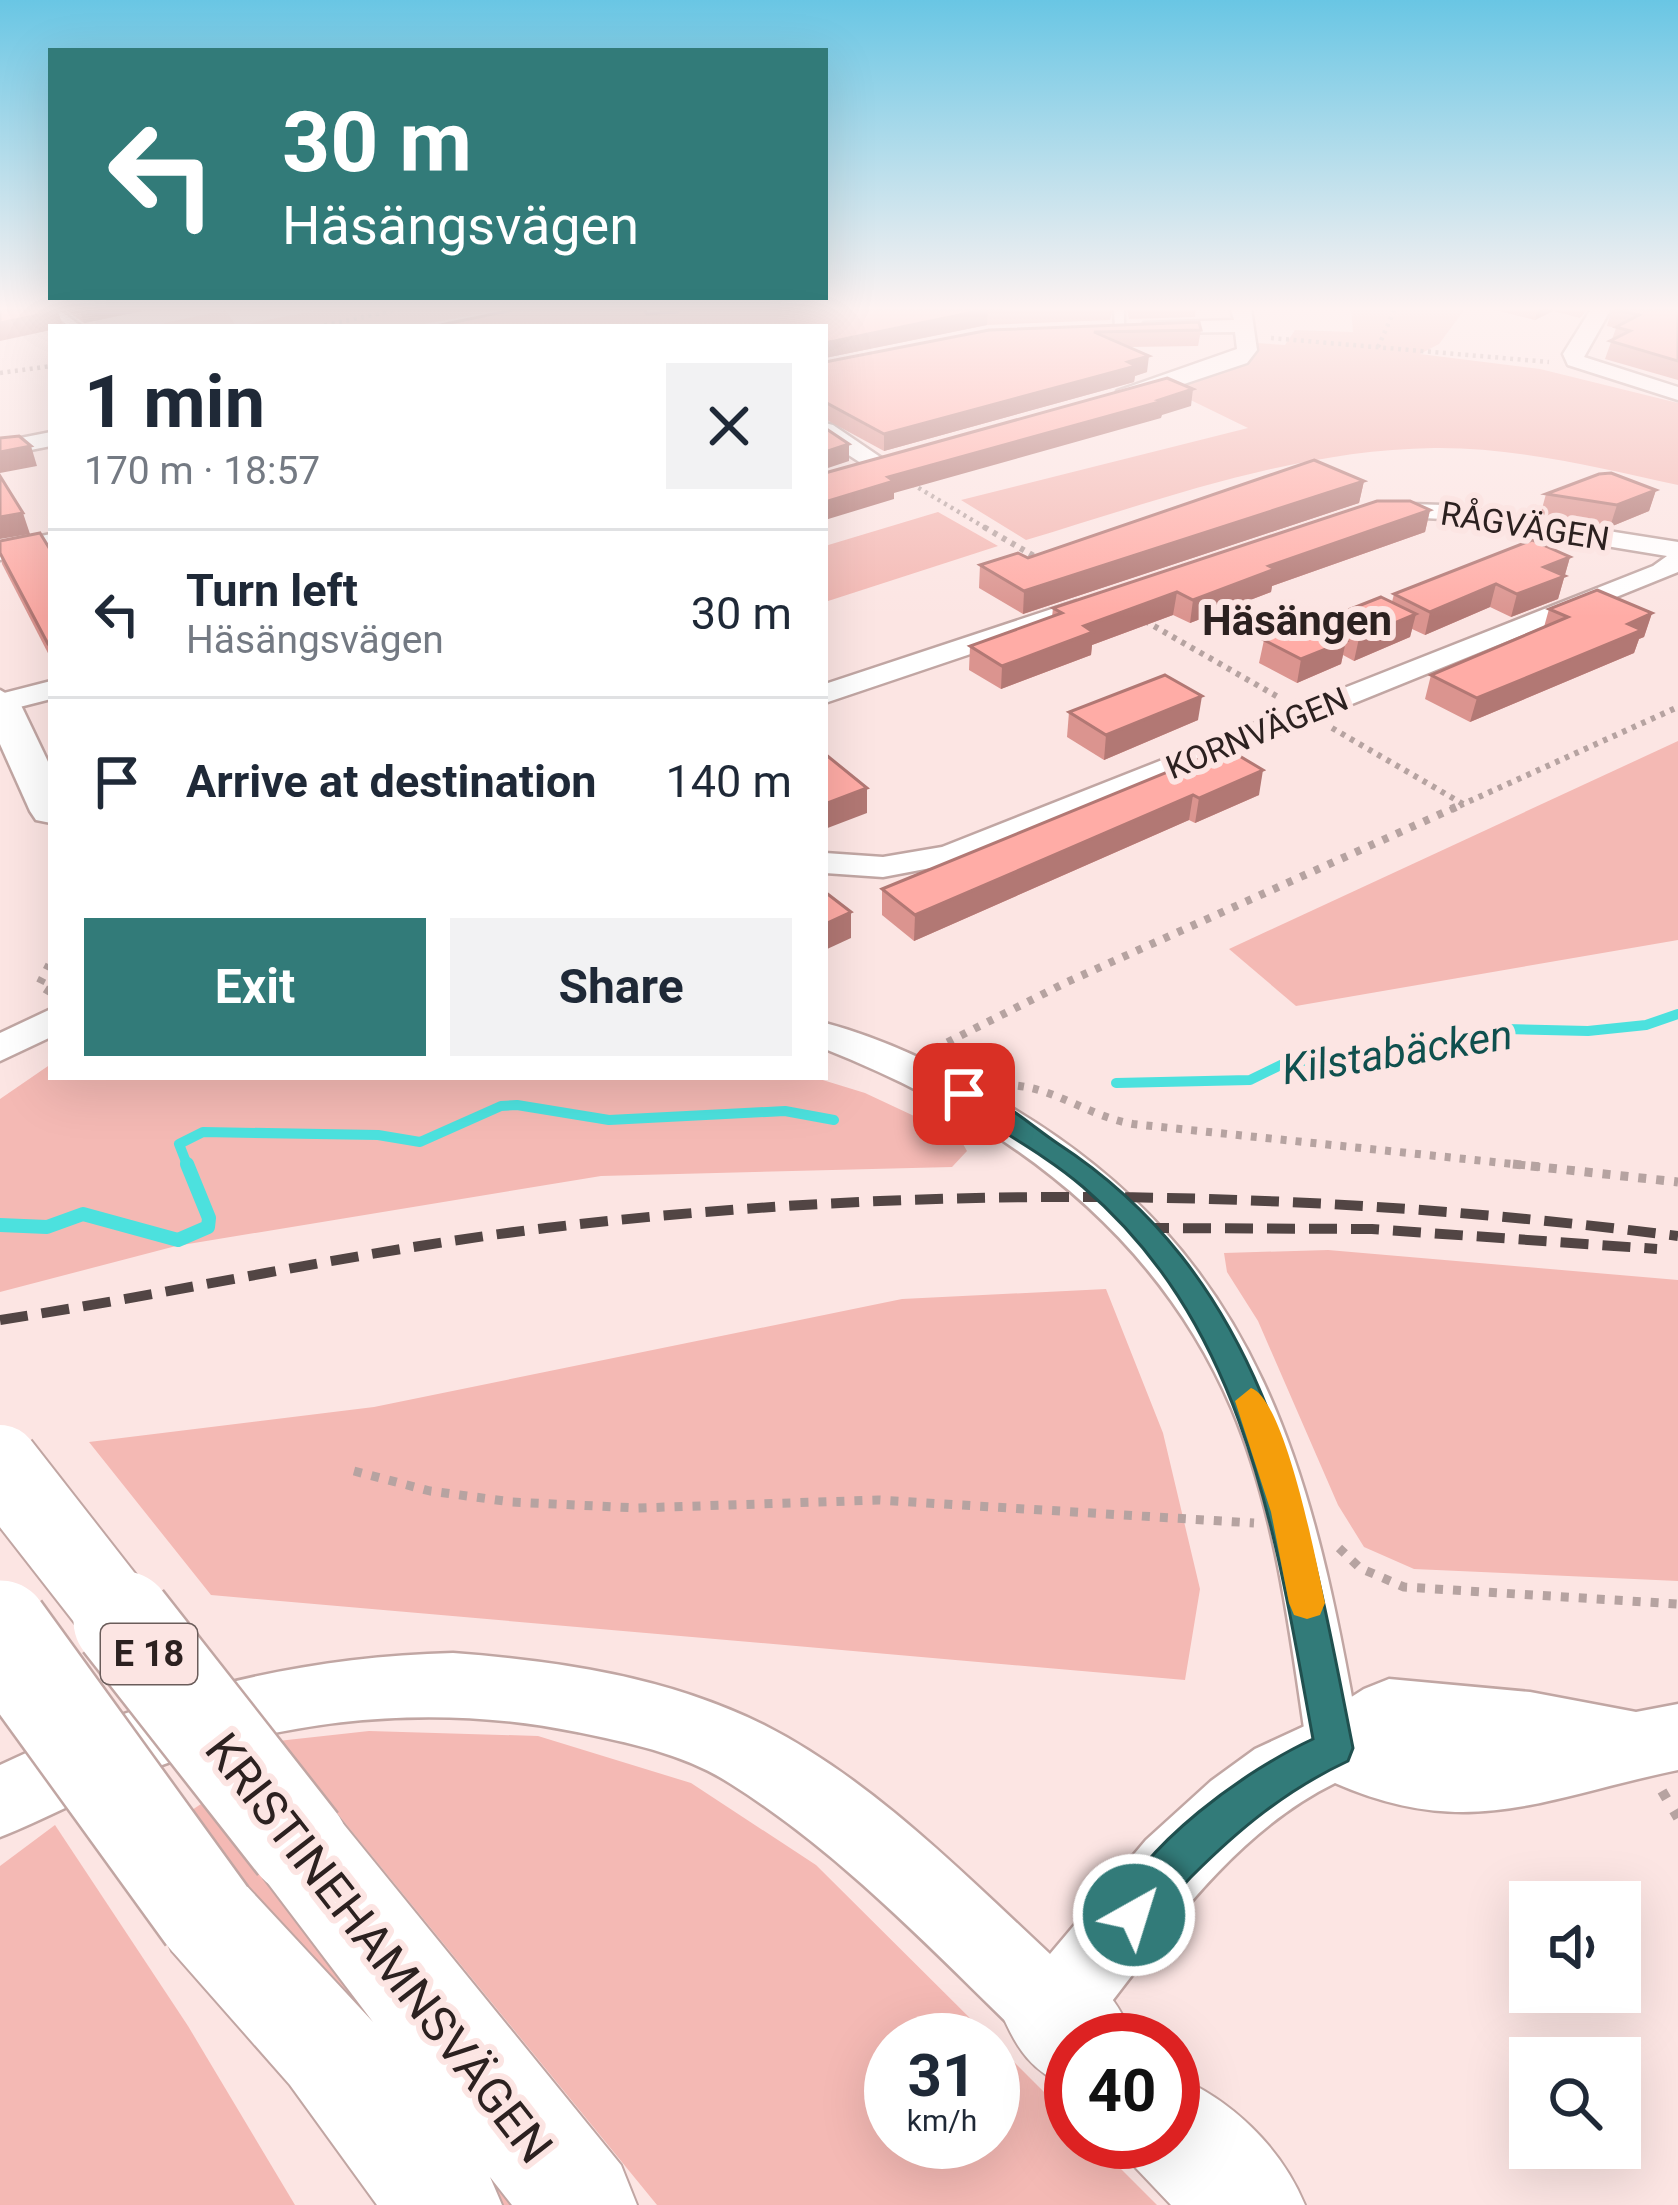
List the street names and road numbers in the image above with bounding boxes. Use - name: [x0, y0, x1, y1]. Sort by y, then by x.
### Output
- street label: RÅGVÄGEN: [1438, 491, 1612, 559]
- street label: KORNVÄGEN: [1160, 679, 1354, 787]
- road number: E 18: [101, 1624, 197, 1684]
- street label: KRISTINEHAMNSVÄGEN: [194, 1722, 564, 2174]

